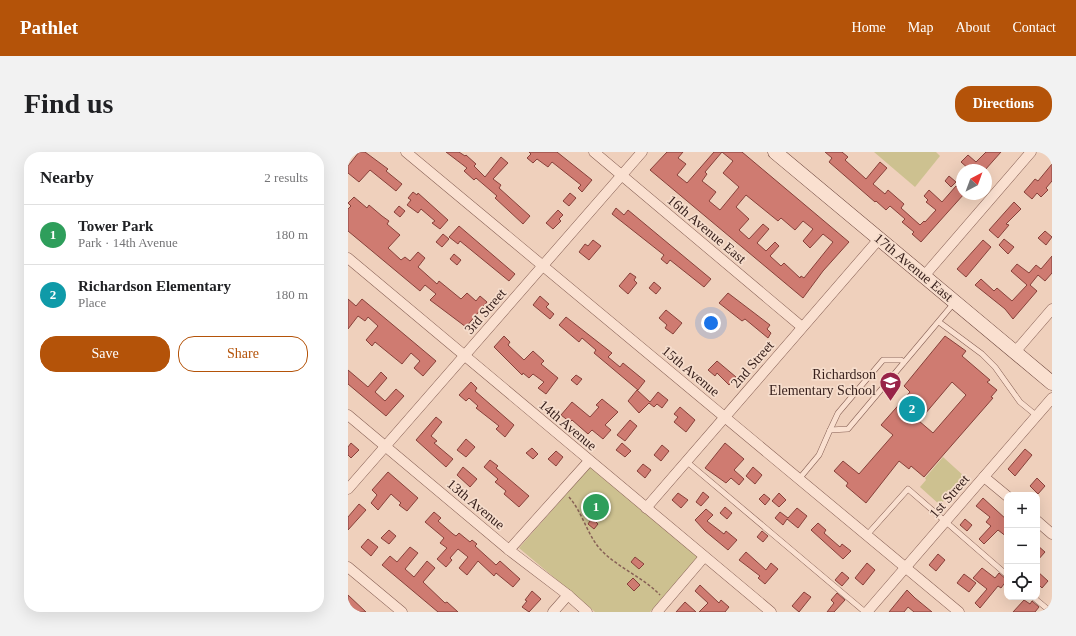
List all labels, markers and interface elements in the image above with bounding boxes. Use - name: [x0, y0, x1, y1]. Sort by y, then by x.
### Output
- text: Pathlet: [20, 17, 78, 38]
- text: Home: [852, 20, 886, 35]
- text: Map: [908, 20, 933, 35]
- text: About: [955, 20, 990, 35]
- text: Contact: [1012, 20, 1056, 35]
- button: Directions: [955, 86, 1052, 122]
- text: Find us: [24, 88, 114, 119]
- north arrow: [956, 164, 992, 200]
- text: Nearby: [40, 168, 94, 187]
- text: 2 results: [264, 170, 308, 185]
- street label: 16th Avenue East: [664, 192, 749, 267]
- text: Tower Park: [78, 218, 153, 234]
- text: 1: [50, 227, 56, 242]
- text: 180 m: [275, 227, 308, 242]
- street label: 17th Avenue East: [871, 230, 956, 305]
- text: Park · 14th Avenue: [78, 235, 178, 250]
- text: Richardson Elementary: [78, 278, 231, 294]
- street label: 3rd Street: [462, 286, 509, 337]
- text: 2: [50, 287, 56, 302]
- text: 180 m: [275, 287, 308, 302]
- text: Place: [78, 295, 106, 310]
- your location: [701, 313, 721, 333]
- button: Save: [40, 336, 170, 372]
- button: Share: [178, 336, 308, 372]
- street label: 2nd Street: [728, 338, 777, 391]
- street label: 15th Avenue: [659, 343, 722, 400]
- place label: Richardson Elementary School: [769, 367, 876, 398]
- school or university icon: Richardson Elementary School: [878, 369, 904, 402]
- pin: 2: [899, 394, 925, 424]
- street label: 14th Avenue: [536, 397, 599, 454]
- street label: 1st Street: [926, 472, 972, 521]
- street label: 13th Avenue: [444, 476, 507, 533]
- pin: 1: [583, 492, 609, 522]
- map controls: [1004, 492, 1040, 600]
- button: +: [1004, 492, 1040, 528]
- button: −: [1004, 528, 1040, 564]
- button: locate: [1004, 564, 1040, 600]

